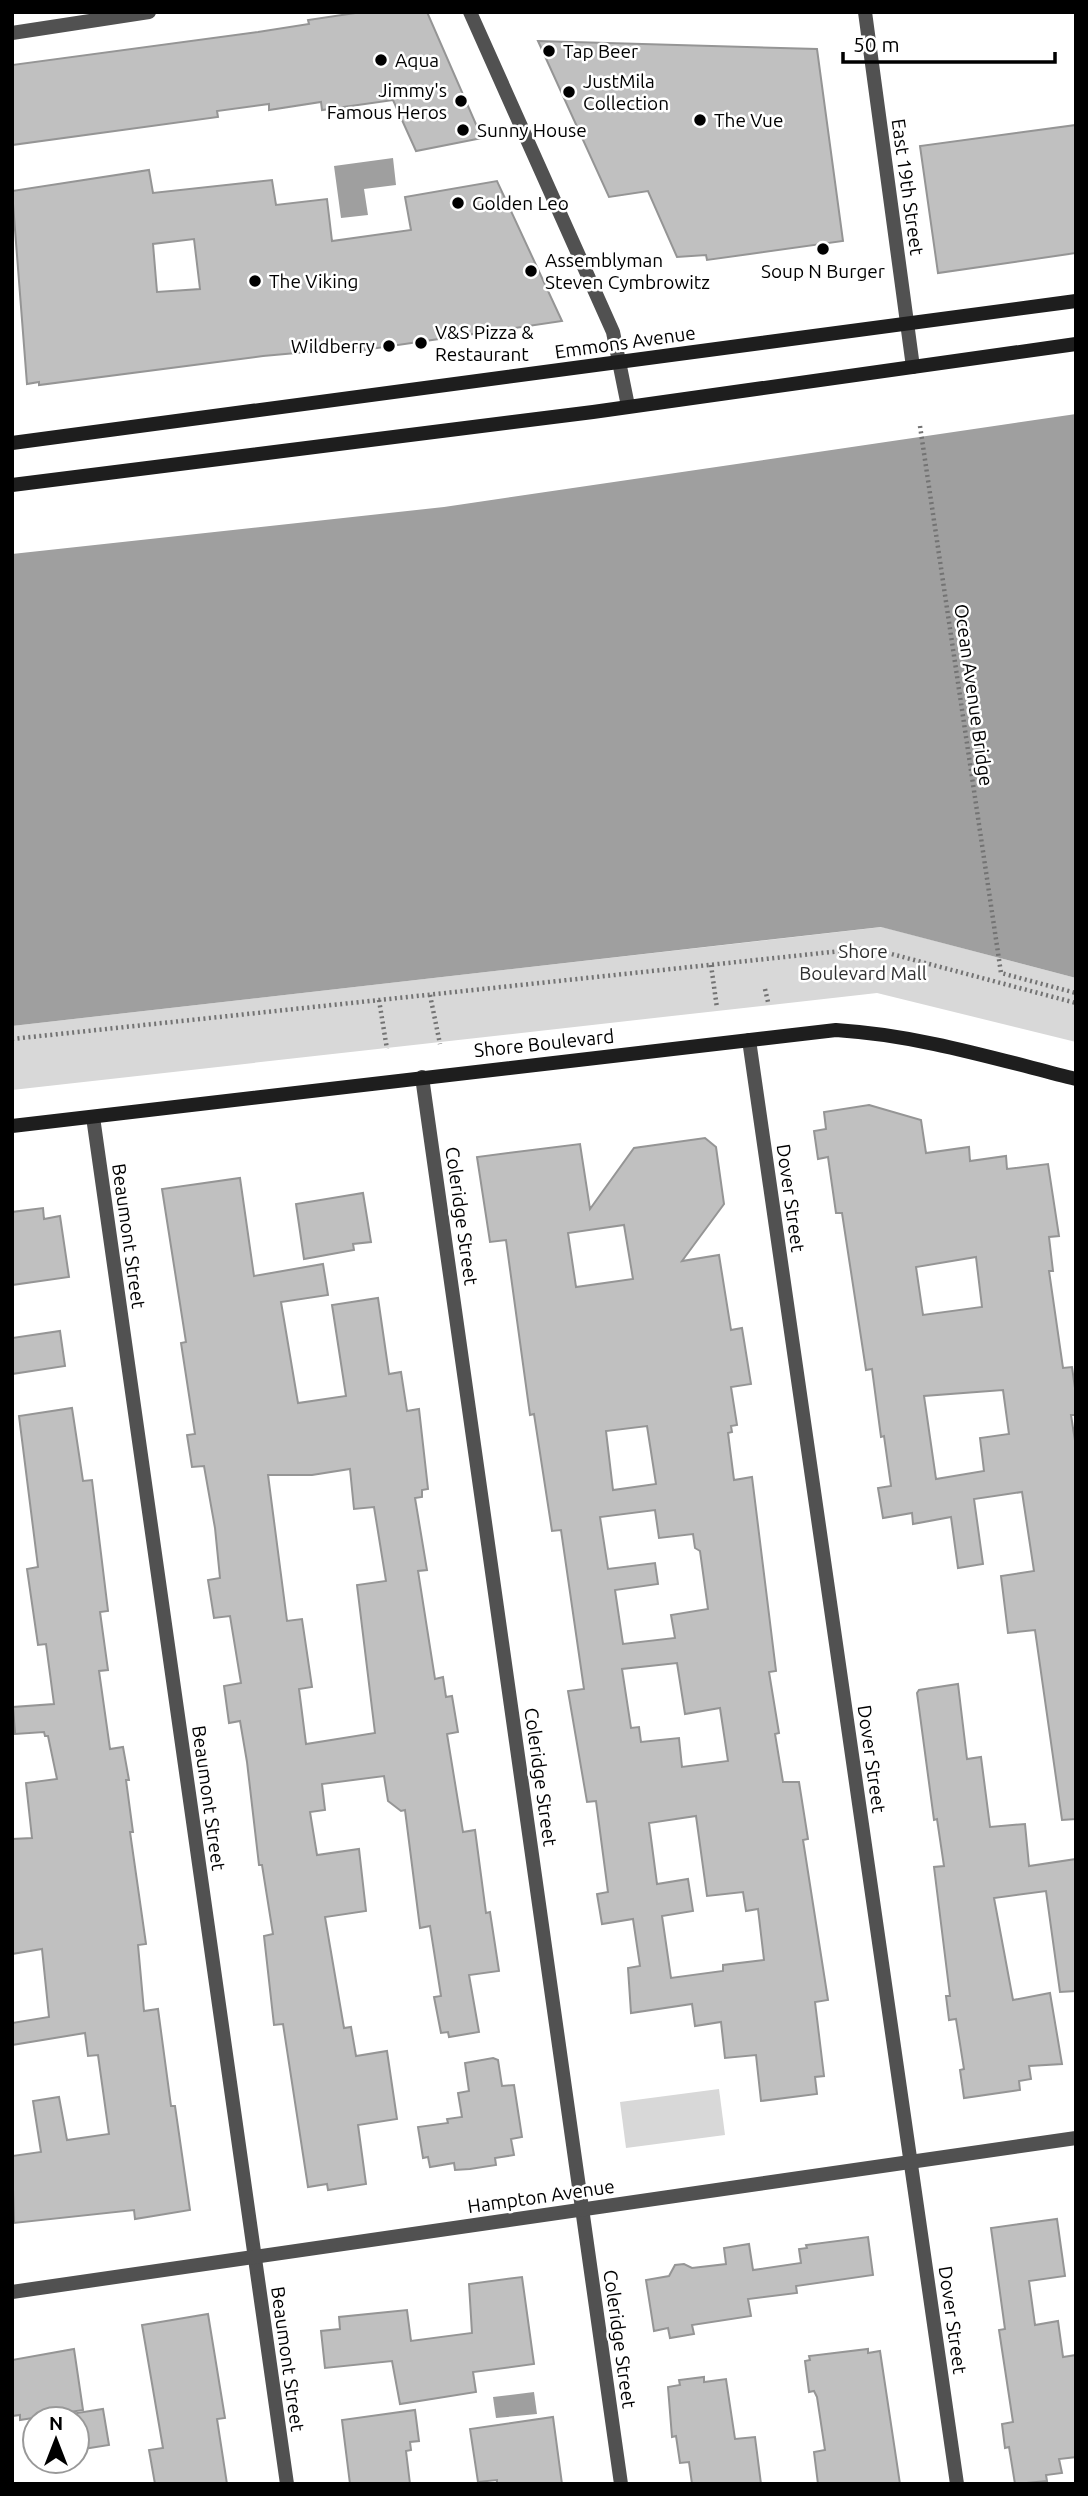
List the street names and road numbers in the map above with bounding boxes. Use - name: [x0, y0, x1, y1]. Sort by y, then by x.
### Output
- street label: East 19th Street: [888, 117, 929, 257]
- street label: Emmons Avenue: [553, 321, 697, 363]
- street label: Ocean Avenue Bridge: [950, 602, 998, 788]
- street label: Shore Boulevard: [473, 1025, 615, 1061]
- street label: Dover Street: [773, 1143, 810, 1254]
- street label: Coleridge Street: [441, 1145, 483, 1287]
- street label: Beaumont Street: [108, 1162, 150, 1311]
- street label: Dover Street: [854, 1704, 891, 1815]
- street label: Coleridge Street: [520, 1706, 562, 1848]
- street label: Beaumont Street: [188, 1724, 230, 1873]
- street label: Hampton Avenue: [466, 2175, 616, 2217]
- street label: Dover Street: [935, 2265, 972, 2376]
- street label: Coleridge Street: [599, 2268, 641, 2410]
- street label: Beaumont Street: [267, 2285, 309, 2434]

